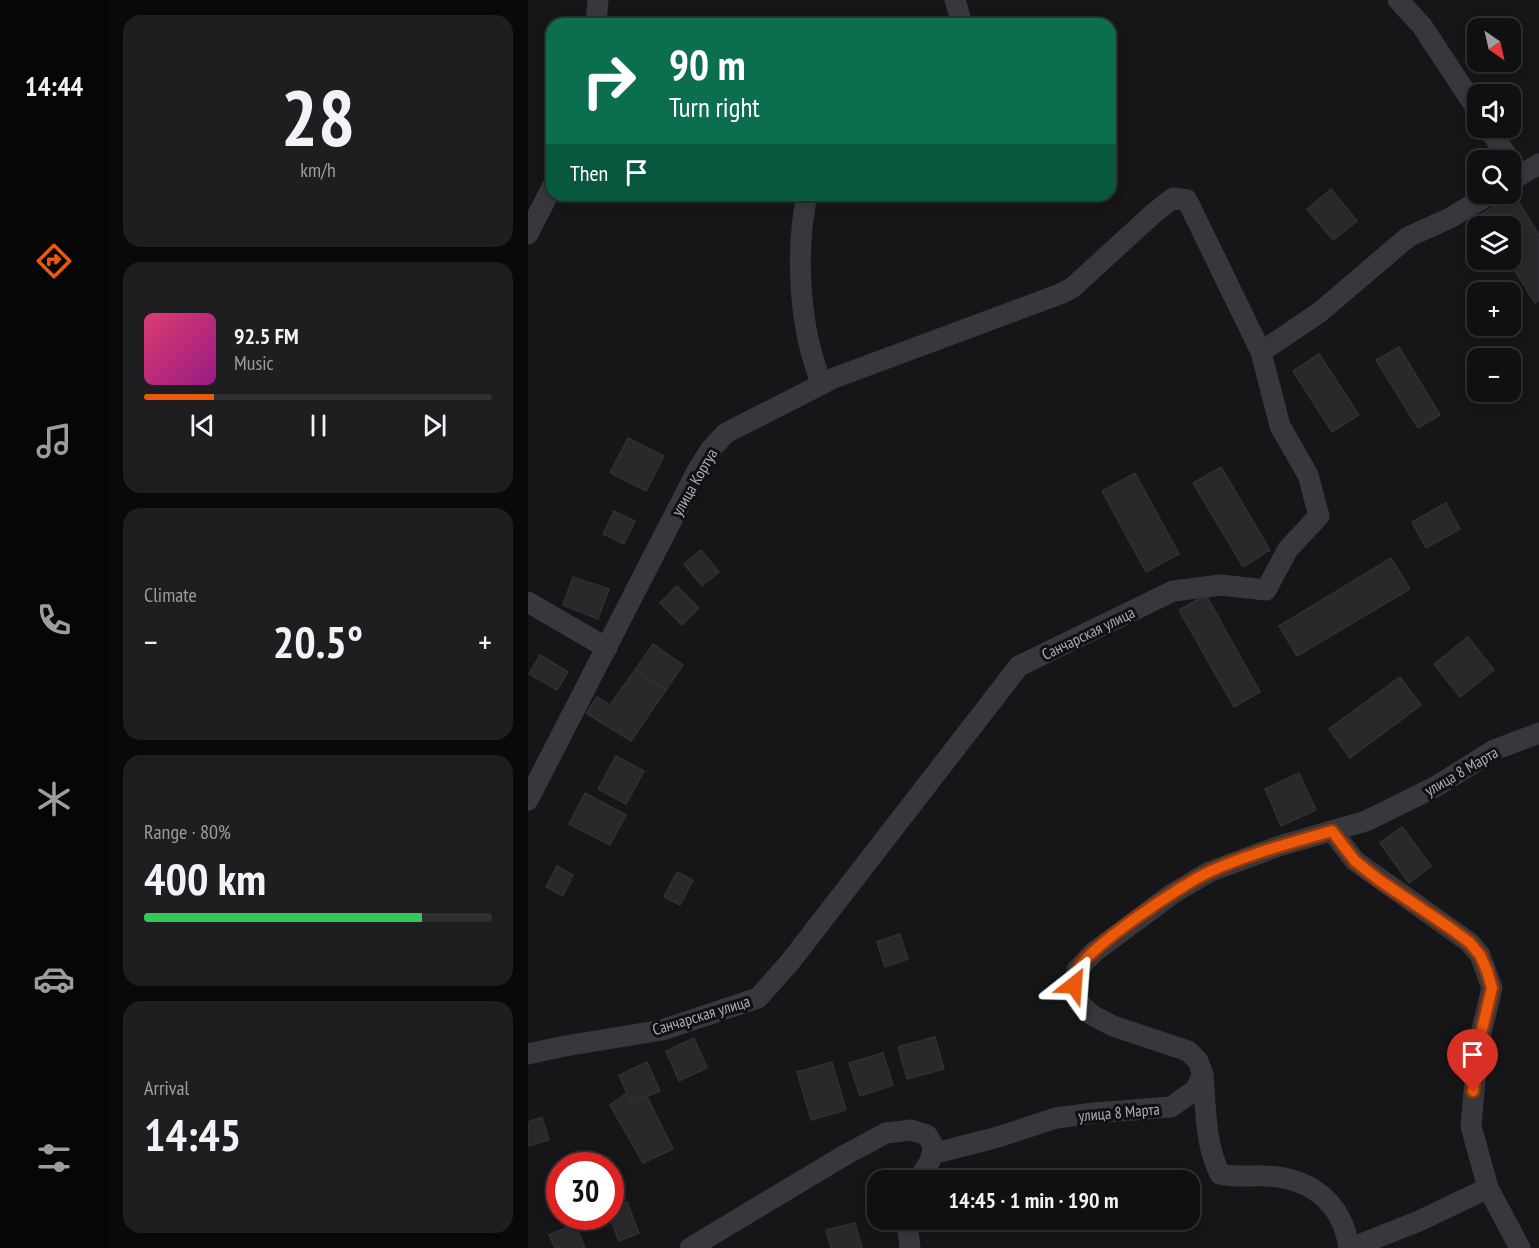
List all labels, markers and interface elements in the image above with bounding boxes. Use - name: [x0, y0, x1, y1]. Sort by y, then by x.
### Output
- north arrow: [1467, 18, 1521, 72]
- map controls: [1467, 18, 1521, 402]
- text: 90 m: [669, 37, 746, 92]
- icon: right: [570, 42, 648, 120]
- text: 28: [281, 67, 355, 168]
- text: 14:44: [25, 69, 83, 103]
- button: sound: [1467, 84, 1521, 138]
- text: Turn right: [669, 90, 760, 124]
- button: search: [1467, 150, 1521, 204]
- icon: arrive: [620, 156, 653, 189]
- text: km/h: [300, 157, 336, 183]
- text: Then: [570, 159, 608, 187]
- button: layers: [1467, 216, 1521, 270]
- icon: directions: [33, 240, 75, 282]
- button: +: [1467, 282, 1521, 336]
- text: 92.5 FM: [234, 322, 299, 350]
- button: −: [1467, 348, 1521, 402]
- text: Music: [234, 350, 274, 376]
- icon: previous: [186, 409, 219, 442]
- icon: pause: [302, 409, 335, 442]
- icon: next: [418, 409, 451, 442]
- icon: music: [33, 420, 75, 462]
- street label: улица Кортуа: [667, 445, 721, 519]
- text: Climate: [144, 582, 197, 608]
- icon: phone: [33, 599, 75, 641]
- street label: Санчарская улица: [1038, 602, 1138, 664]
- text: 20.5°: [273, 612, 363, 670]
- text: −: [144, 620, 158, 663]
- text: +: [478, 620, 492, 663]
- street label: улица 8 Марта: [1421, 742, 1501, 800]
- icon: climate: [33, 778, 75, 820]
- text: Range · 80%: [144, 819, 231, 845]
- text: 400 km: [144, 849, 266, 907]
- position arrow: [1042, 953, 1106, 1017]
- icon: car: [33, 958, 75, 1000]
- street label: Санчарская улица: [650, 991, 752, 1039]
- pin: [1447, 1029, 1498, 1091]
- icon: arrive: [1456, 1038, 1489, 1071]
- text: Arrival: [144, 1075, 189, 1101]
- street label: улица 8 Марта: [1077, 1098, 1161, 1126]
- text: 14:45: [144, 1105, 241, 1163]
- icon: filters: [33, 1137, 75, 1179]
- speed limit sign: 30: [546, 1152, 624, 1230]
- text: 14:45 · 1 min · 190 m: [948, 1186, 1119, 1214]

